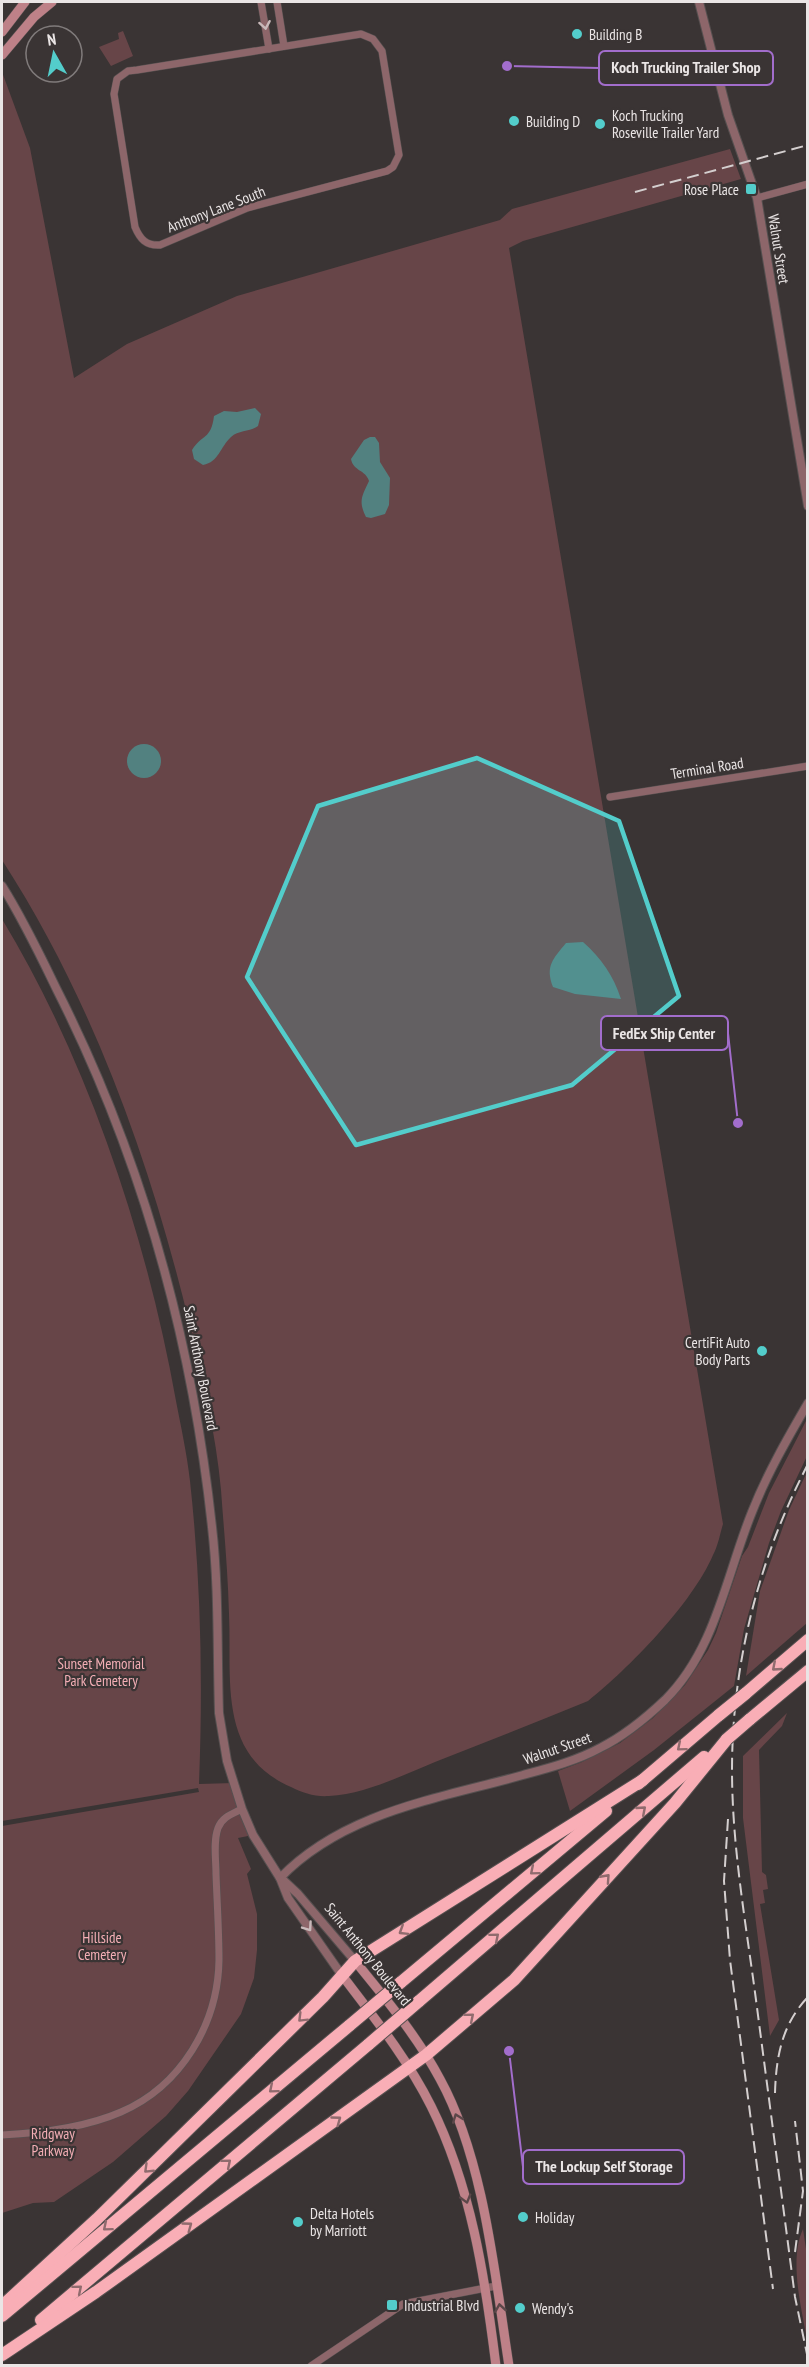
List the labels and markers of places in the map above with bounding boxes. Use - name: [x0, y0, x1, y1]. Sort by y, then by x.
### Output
- place label: Building B: [589, 25, 642, 44]
- marker: Building B: [570, 27, 584, 41]
- callout: Koch Trucking Trailer Shop: [599, 51, 773, 85]
- place label: Koch Trucking Roseville Trailer Yard: [612, 106, 719, 142]
- place label: Building D: [526, 112, 580, 131]
- marker: Building D: [507, 114, 521, 128]
- marker: Koch Trucking Roseville Trailer Yard: [593, 117, 607, 131]
- place label: Rose Place: [684, 180, 739, 199]
- marker: Rose Place: [744, 182, 758, 196]
- callout: FedEx Ship Center: [601, 1016, 728, 1050]
- place label: CertiFit Auto Body Parts: [685, 1333, 750, 1369]
- marker: CertiFit Auto Body Parts: [755, 1344, 769, 1358]
- callout: The Lockup Self Storage: [523, 2150, 684, 2184]
- place label: Delta Hotels by Marriott: [310, 2204, 374, 2240]
- place label: Holiday: [535, 2208, 575, 2227]
- marker: Holiday: [516, 2210, 530, 2224]
- marker: Delta Hotels by Marriott: [291, 2215, 305, 2229]
- place label: Industrial Blvd: [404, 2296, 479, 2315]
- marker: Industrial Blvd: [385, 2298, 399, 2312]
- place label: Wendy's: [532, 2299, 573, 2318]
- marker: Wendy's: [513, 2301, 527, 2315]

